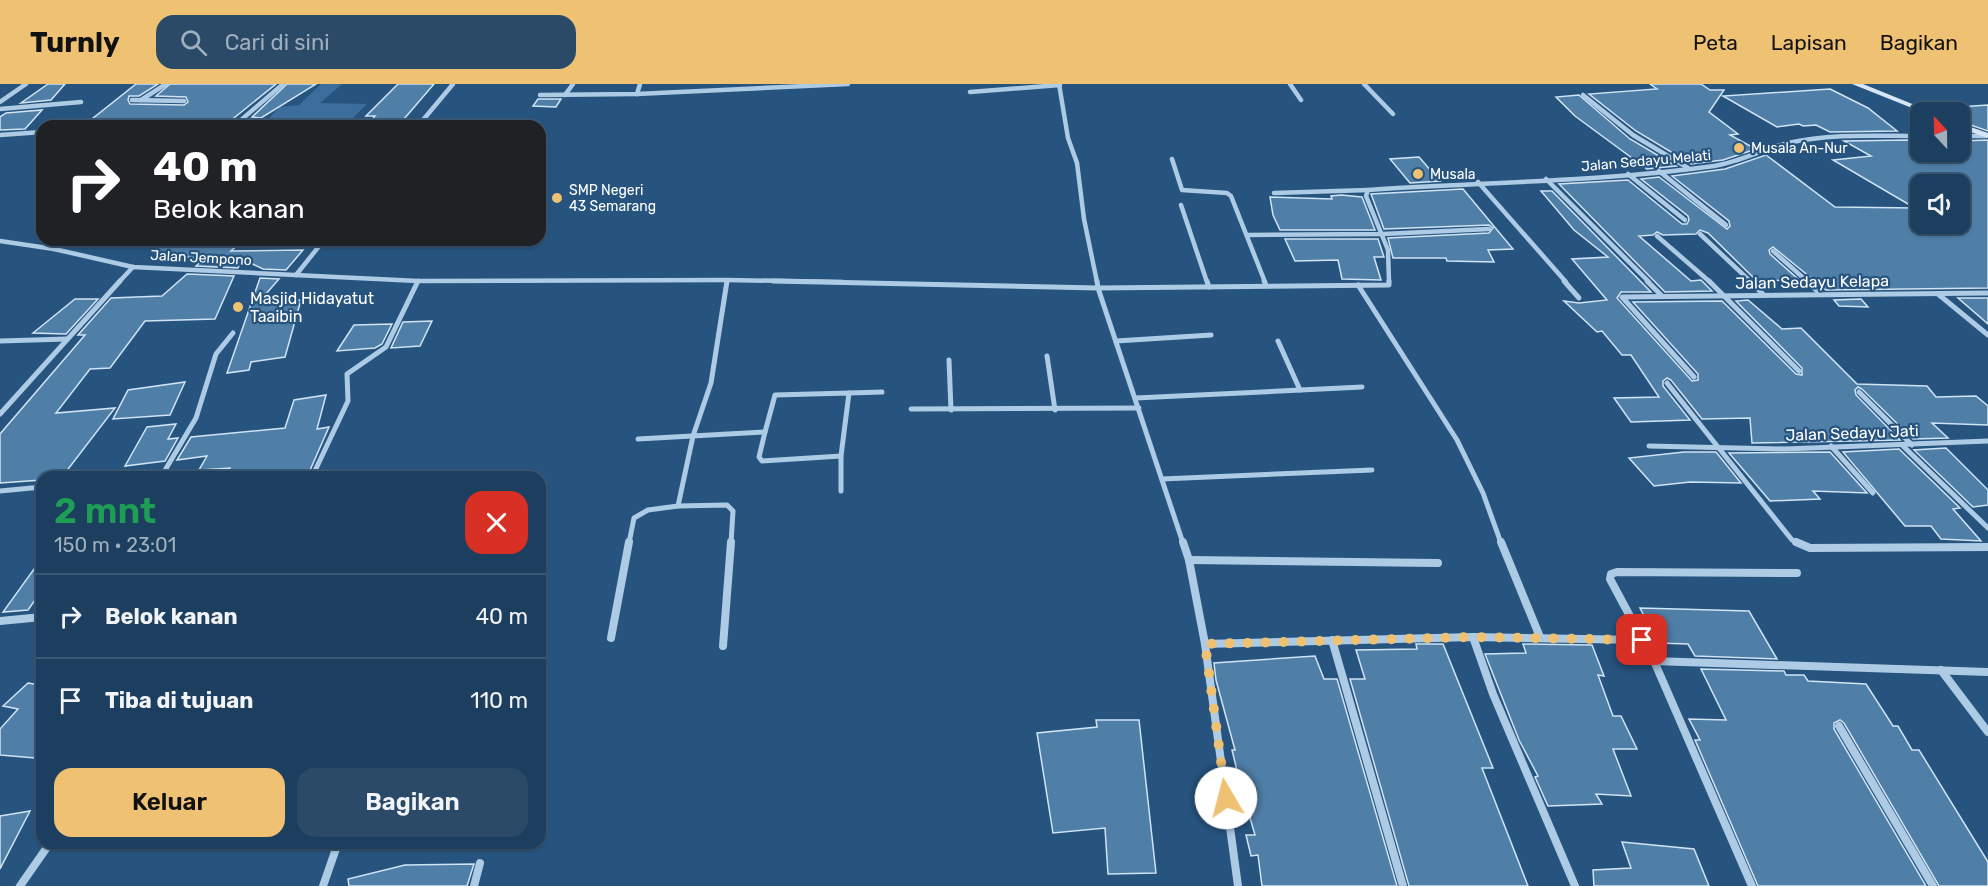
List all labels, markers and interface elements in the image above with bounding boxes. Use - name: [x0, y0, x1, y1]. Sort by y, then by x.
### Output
- search box: [156, 15, 576, 69]
- text: Turnly: [30, 26, 120, 59]
- icon: search: [177, 26, 210, 59]
- text: Cari di sini: [225, 29, 330, 56]
- text: Peta: [1693, 30, 1738, 55]
- text: Lapisan: [1771, 30, 1847, 55]
- text: Bagikan: [1880, 30, 1958, 55]
- north arrow: [1910, 102, 1970, 162]
- map controls: [1910, 102, 1970, 234]
- place label: Musala An-Nur: [1751, 140, 1848, 157]
- marker: Musala An-Nur: [1732, 141, 1746, 155]
- text: 40 m: [153, 142, 258, 192]
- icon: right: [54, 144, 132, 222]
- street label: Jalan Sedayu Melati: [1580, 147, 1712, 175]
- place label: Musala: [1430, 166, 1476, 183]
- marker: Musala: [1411, 167, 1425, 181]
- button: sound: [1910, 174, 1970, 234]
- place label: SMP Negeri 43 Semarang: [569, 182, 656, 215]
- marker: SMP Negeri 43 Semarang: [550, 191, 564, 205]
- text: Belok kanan: [153, 193, 305, 225]
- street label: Jalan Jempono: [150, 247, 252, 269]
- street label: Jalan Sedayu Kelapa: [1735, 271, 1889, 293]
- place label: Masjid Hidayatut Taaibin: [250, 289, 374, 326]
- marker: Masjid Hidayatut Taaibin: [231, 300, 245, 314]
- street label: Jalan Sedayu Jati: [1785, 421, 1919, 445]
- text: 2 mnt: [54, 489, 156, 532]
- button: close: [465, 491, 528, 554]
- text: 150 m · 23:01: [54, 533, 176, 557]
- icon: right: [54, 600, 87, 633]
- text: Belok kanan: [105, 603, 238, 630]
- text: 40 m: [475, 603, 528, 630]
- pin: [1616, 614, 1667, 665]
- icon: arrive: [1625, 623, 1658, 656]
- icon: arrive: [54, 684, 87, 717]
- text: Tiba di tujuan: [105, 687, 253, 714]
- text: 110 m: [470, 687, 528, 714]
- position arrow: [1194, 766, 1258, 830]
- button: Keluar: [54, 768, 285, 837]
- button: Bagikan: [297, 768, 528, 837]

